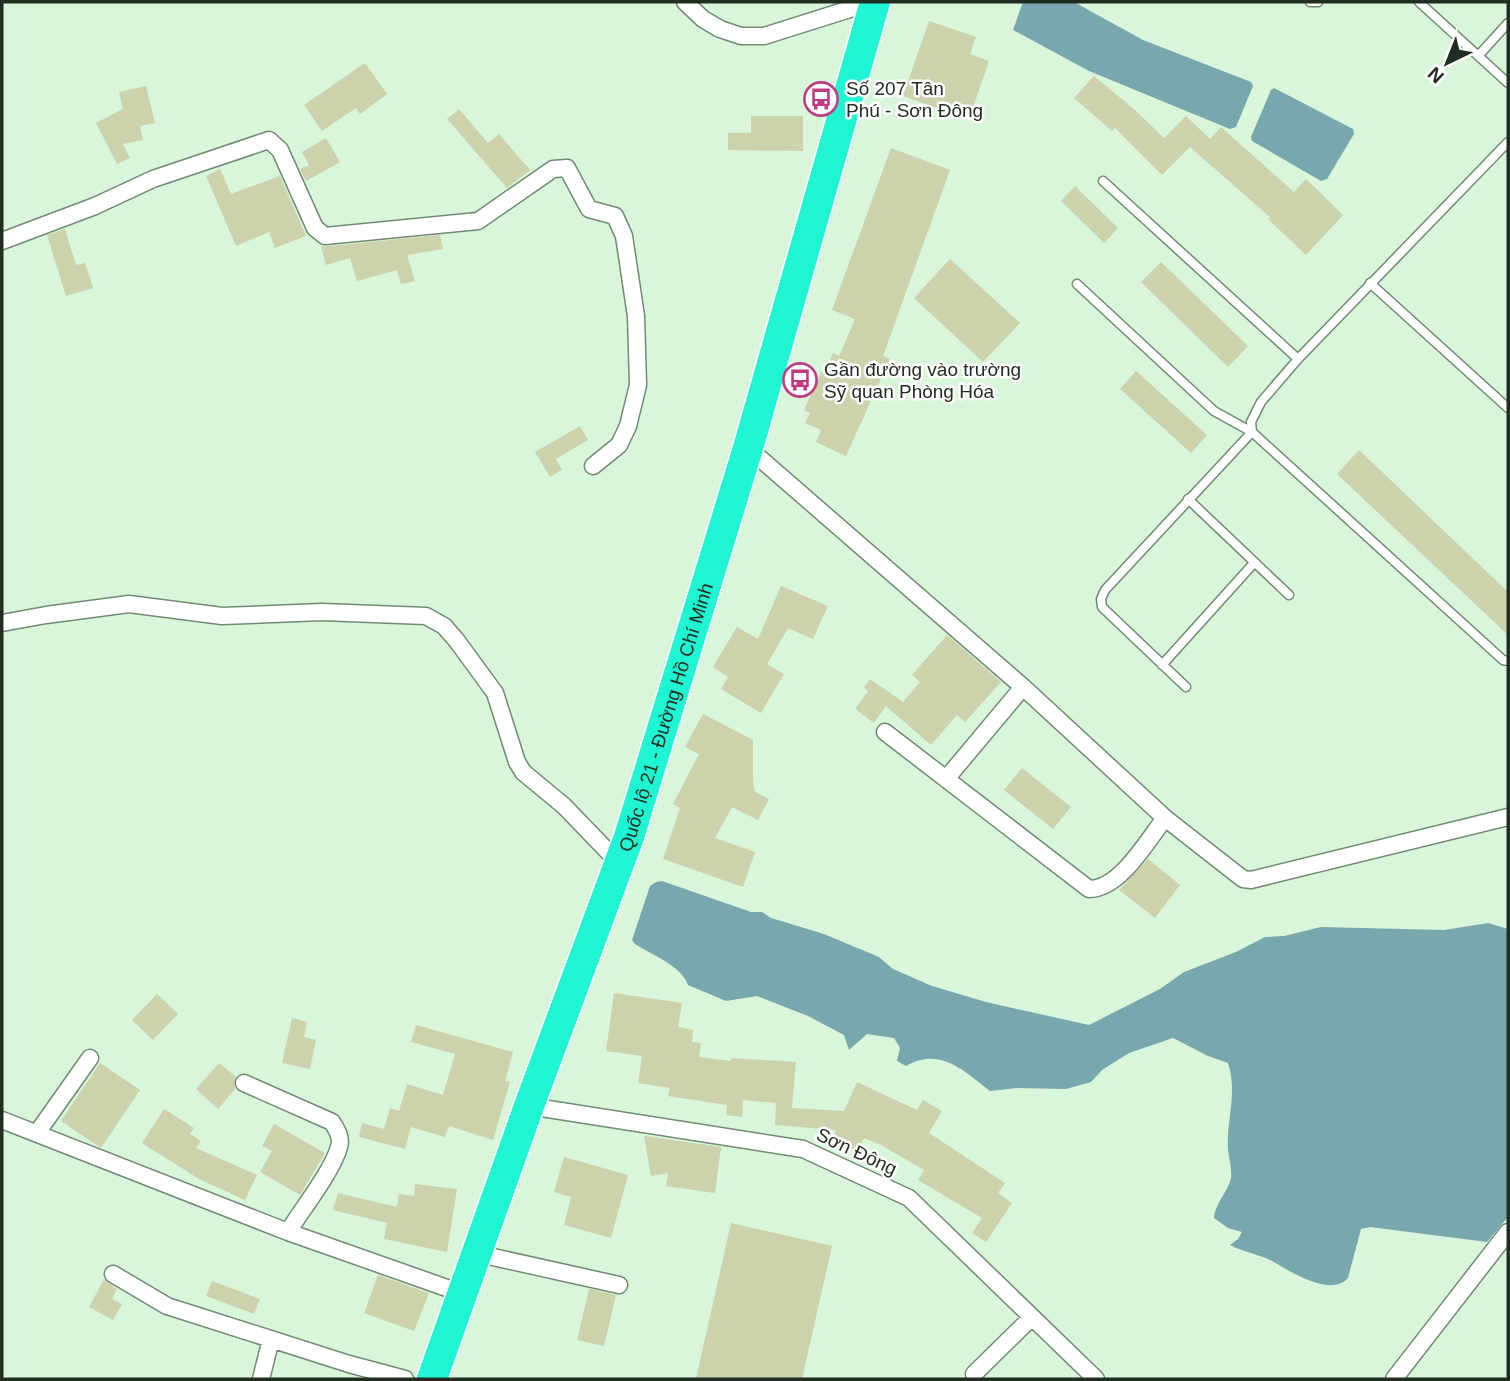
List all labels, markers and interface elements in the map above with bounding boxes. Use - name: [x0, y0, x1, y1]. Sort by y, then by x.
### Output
- north arrow: [1412, 28, 1482, 98]
- text: N: [1424, 63, 1448, 87]
- place label: Số 207 Tân Phú - Sơn Đông: [846, 78, 983, 121]
- bus stop icon: Số 207 Tân Phú - Sơn Đông: [802, 80, 840, 118]
- place label: Gần đường vào trường Sỹ quan Phòng Hóa: [824, 359, 1021, 402]
- bus stop icon: Gần đường vào trường Sỹ quan Phòng Hóa: [781, 361, 819, 399]
- street label: Quốc lộ 21 - Đường Hồ Chí Minh: [615, 580, 717, 855]
- street label: Sơn Đông: [813, 1124, 900, 1179]

